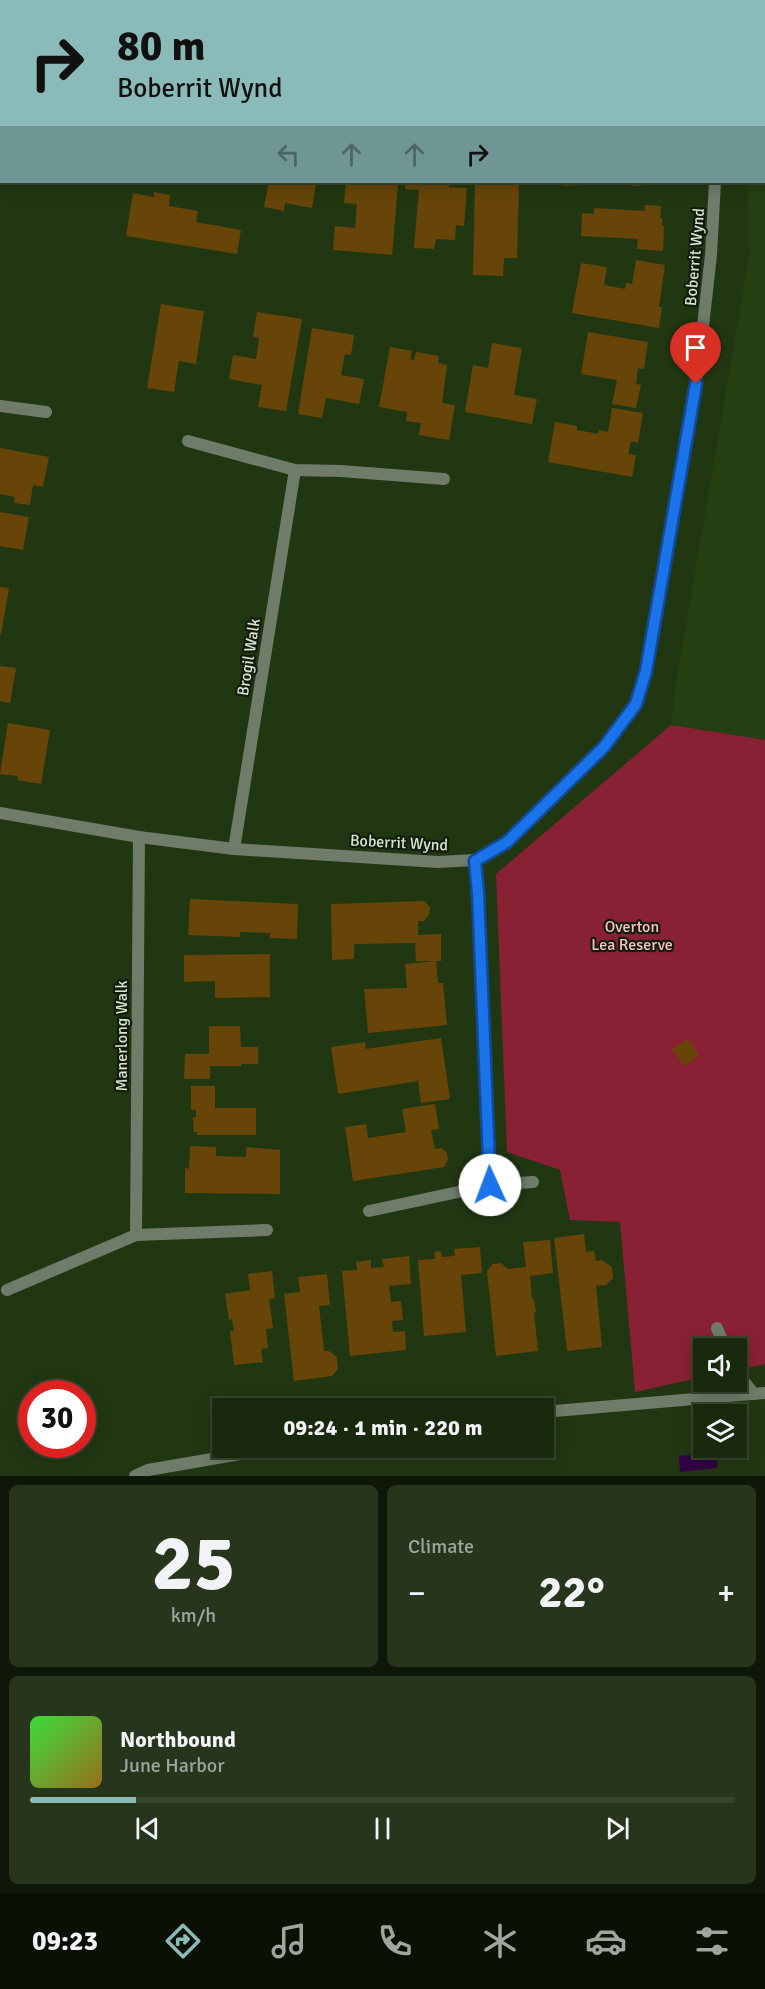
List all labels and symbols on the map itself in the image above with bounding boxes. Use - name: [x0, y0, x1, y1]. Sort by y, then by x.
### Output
- street label: Boberrit Wynd: [681, 207, 709, 307]
- pin: [670, 322, 721, 384]
- street label: Brogil Walk: [233, 617, 265, 697]
- street label: Boberrit Wynd: [349, 830, 448, 856]
- park label: Overton Lea Reserve: [591, 917, 673, 955]
- street label: Manerlong Walk: [112, 980, 132, 1092]
- position arrow: [458, 1153, 522, 1217]
- speed limit sign: 30: [18, 1380, 96, 1458]

